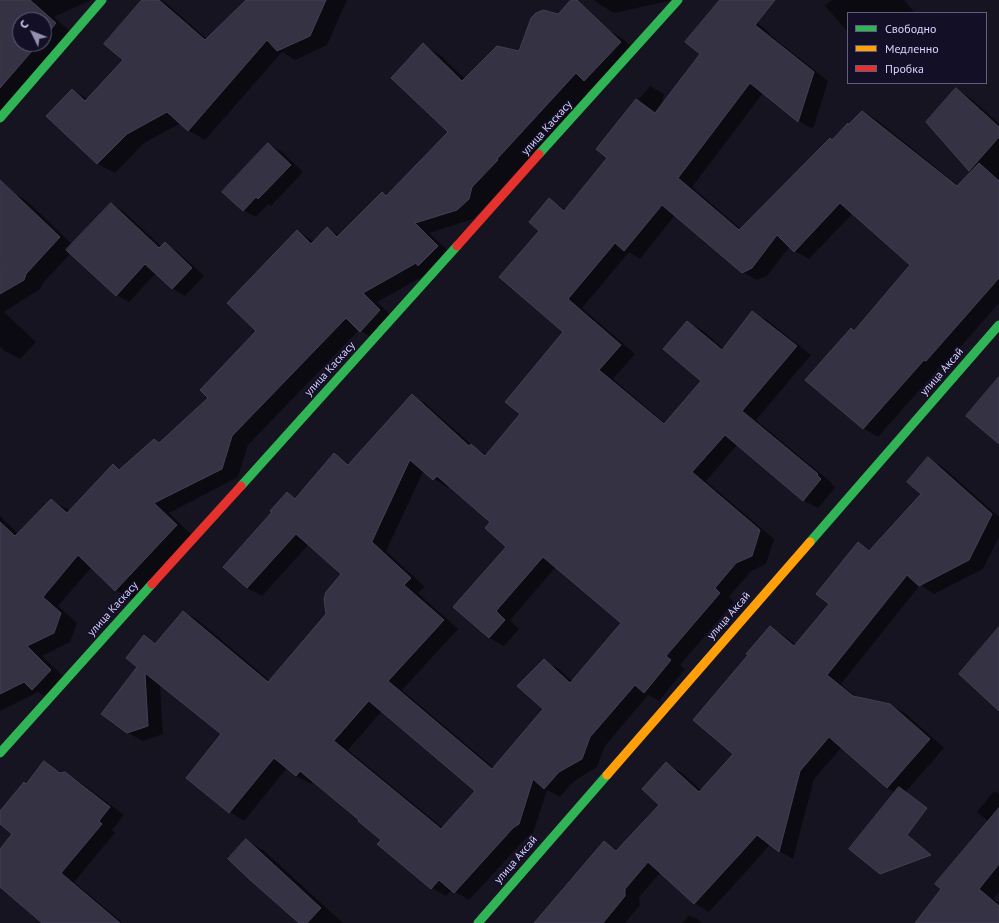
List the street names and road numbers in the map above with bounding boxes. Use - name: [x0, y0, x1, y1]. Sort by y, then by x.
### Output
- street label: улица Каскасу: [519, 98, 575, 158]
- street label: улица Каскасу: [302, 339, 358, 399]
- street label: улица Аксай: [918, 345, 966, 399]
- street label: улица Каскасу: [85, 579, 141, 639]
- street label: улица Аксай: [705, 589, 753, 643]
- street label: улица Аксай: [492, 833, 540, 887]

